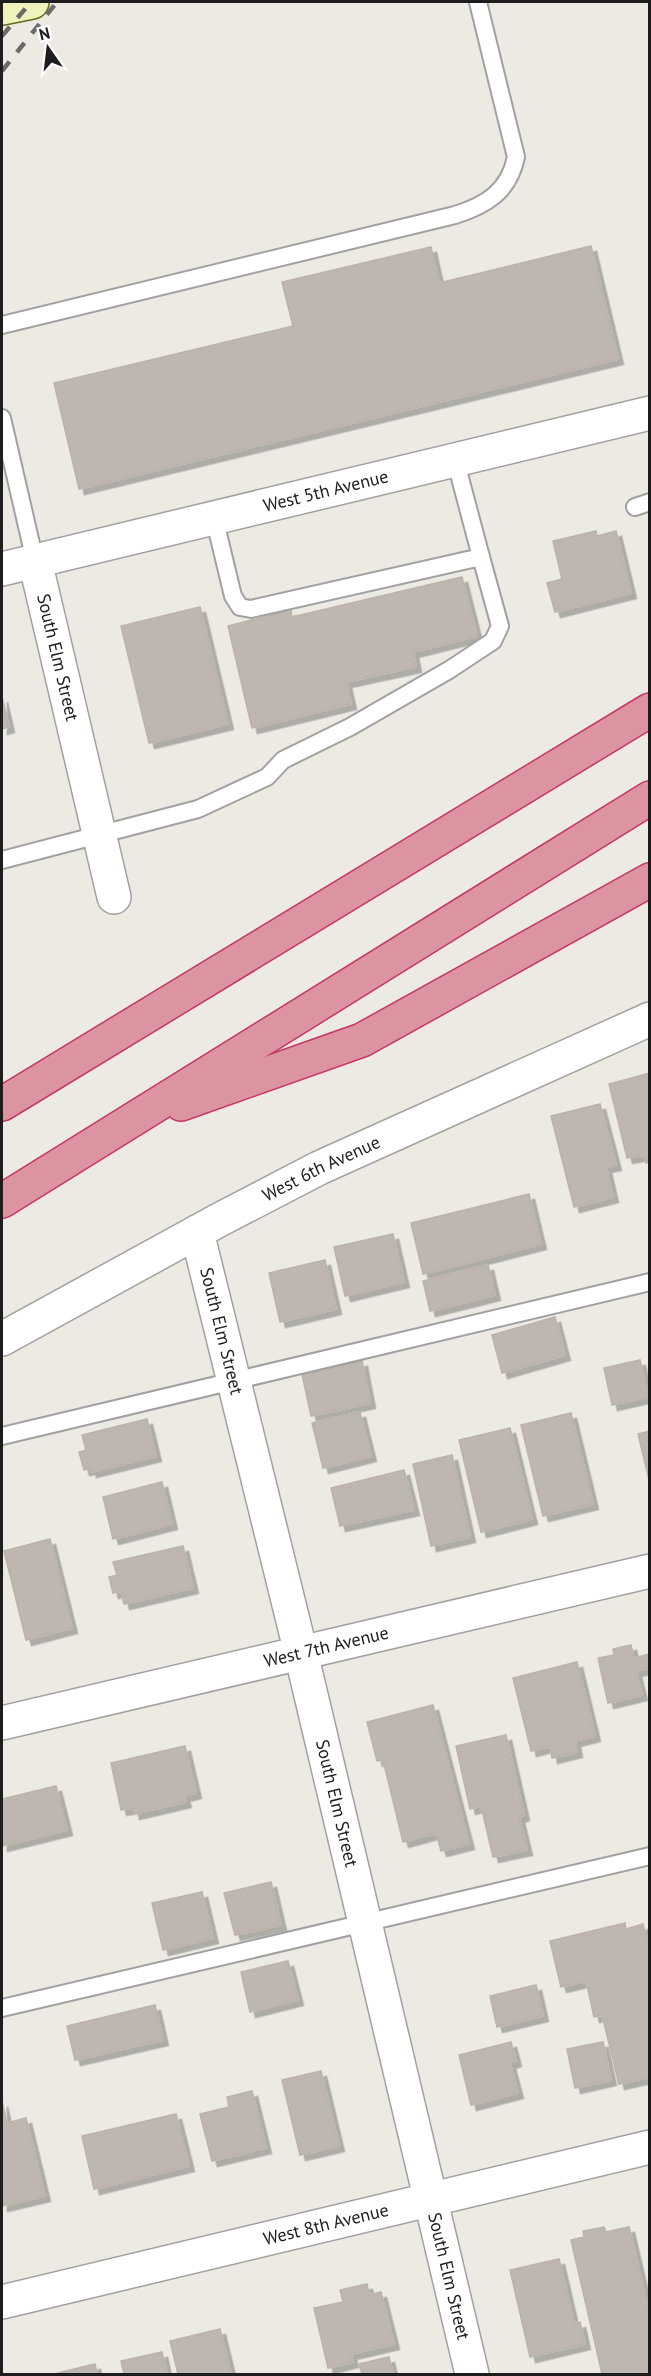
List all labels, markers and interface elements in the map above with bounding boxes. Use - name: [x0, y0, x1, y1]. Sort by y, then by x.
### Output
- north arrow: [18, 18, 78, 78]
- text: N: [37, 22, 52, 44]
- street label: West 5th Avenue: [261, 464, 391, 517]
- street label: South Elm Street: [32, 591, 84, 723]
- street label: West 6th Avenue: [258, 1130, 384, 1206]
- street label: South Elm Street: [195, 1265, 249, 1397]
- street label: West 7th Avenue: [261, 1621, 391, 1672]
- street label: South Elm Street: [311, 1737, 363, 1869]
- street label: West 8th Avenue: [261, 2198, 391, 2250]
- street label: South Elm Street: [423, 2210, 475, 2342]

